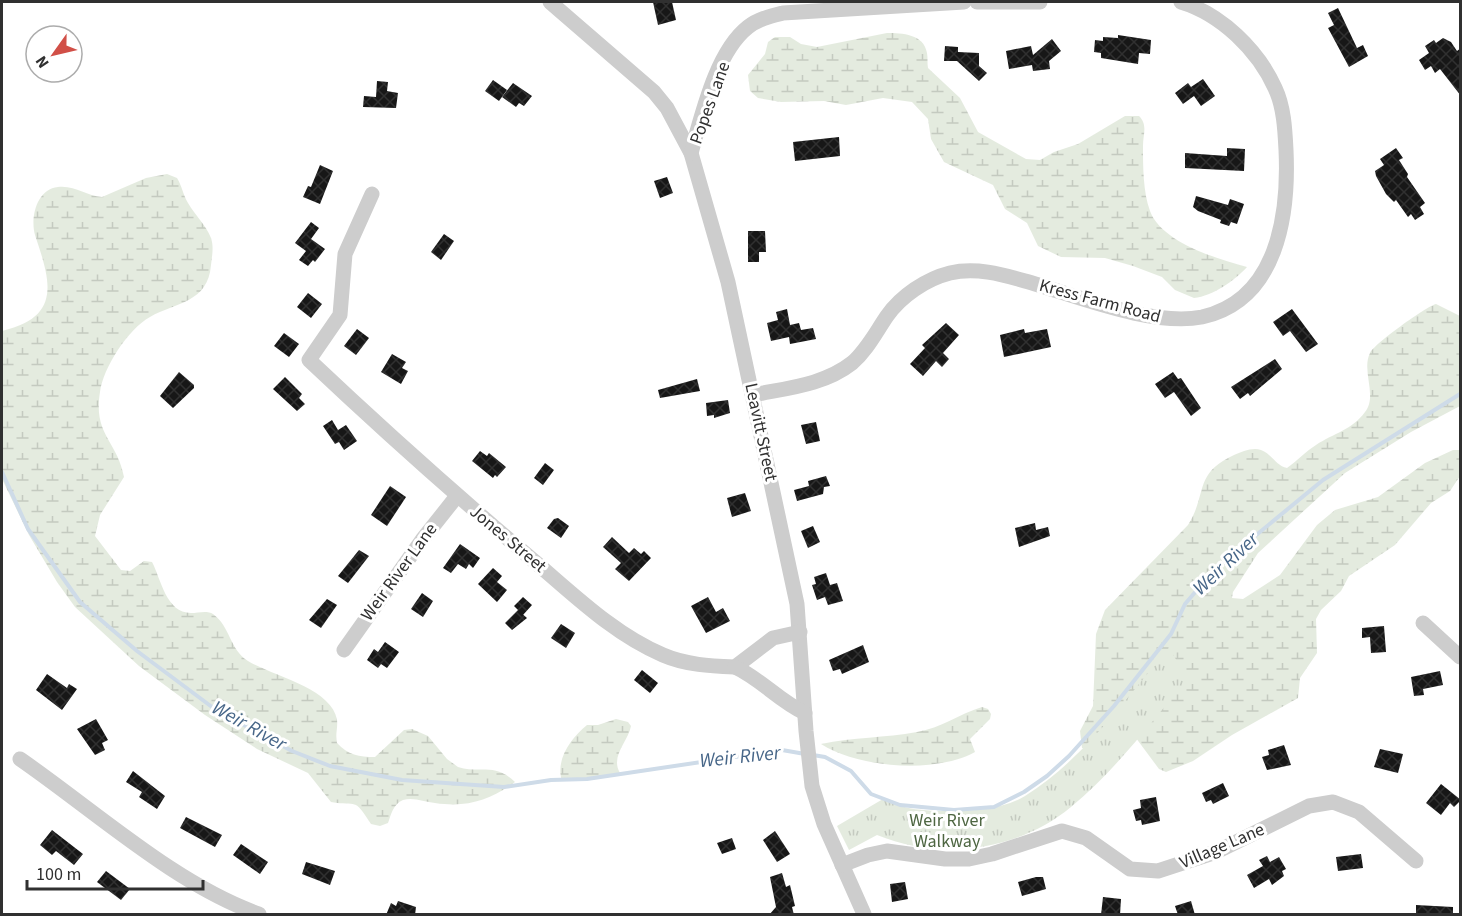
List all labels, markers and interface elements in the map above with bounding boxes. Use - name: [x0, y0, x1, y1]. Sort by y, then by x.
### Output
- north arrow: [24, 24, 84, 84]
- text: N: [30, 51, 54, 72]
- street label: Popes Lane: [684, 58, 737, 148]
- street label: Kress Farm Road: [1036, 273, 1164, 329]
- street label: Leavitt Street: [738, 381, 784, 483]
- street label: Jones Street: [464, 499, 552, 579]
- street label: Weir River Lane: [355, 518, 443, 626]
- water label: Weir River: [1187, 525, 1266, 602]
- water label: Weir River: [207, 694, 292, 759]
- water label: Weir River: [698, 739, 783, 775]
- park label: Weir River Walkway: [909, 808, 986, 854]
- street label: Village Lane: [1176, 817, 1268, 875]
- scale bar: [27, 853, 202, 891]
- text: 100 m: [36, 862, 81, 887]

